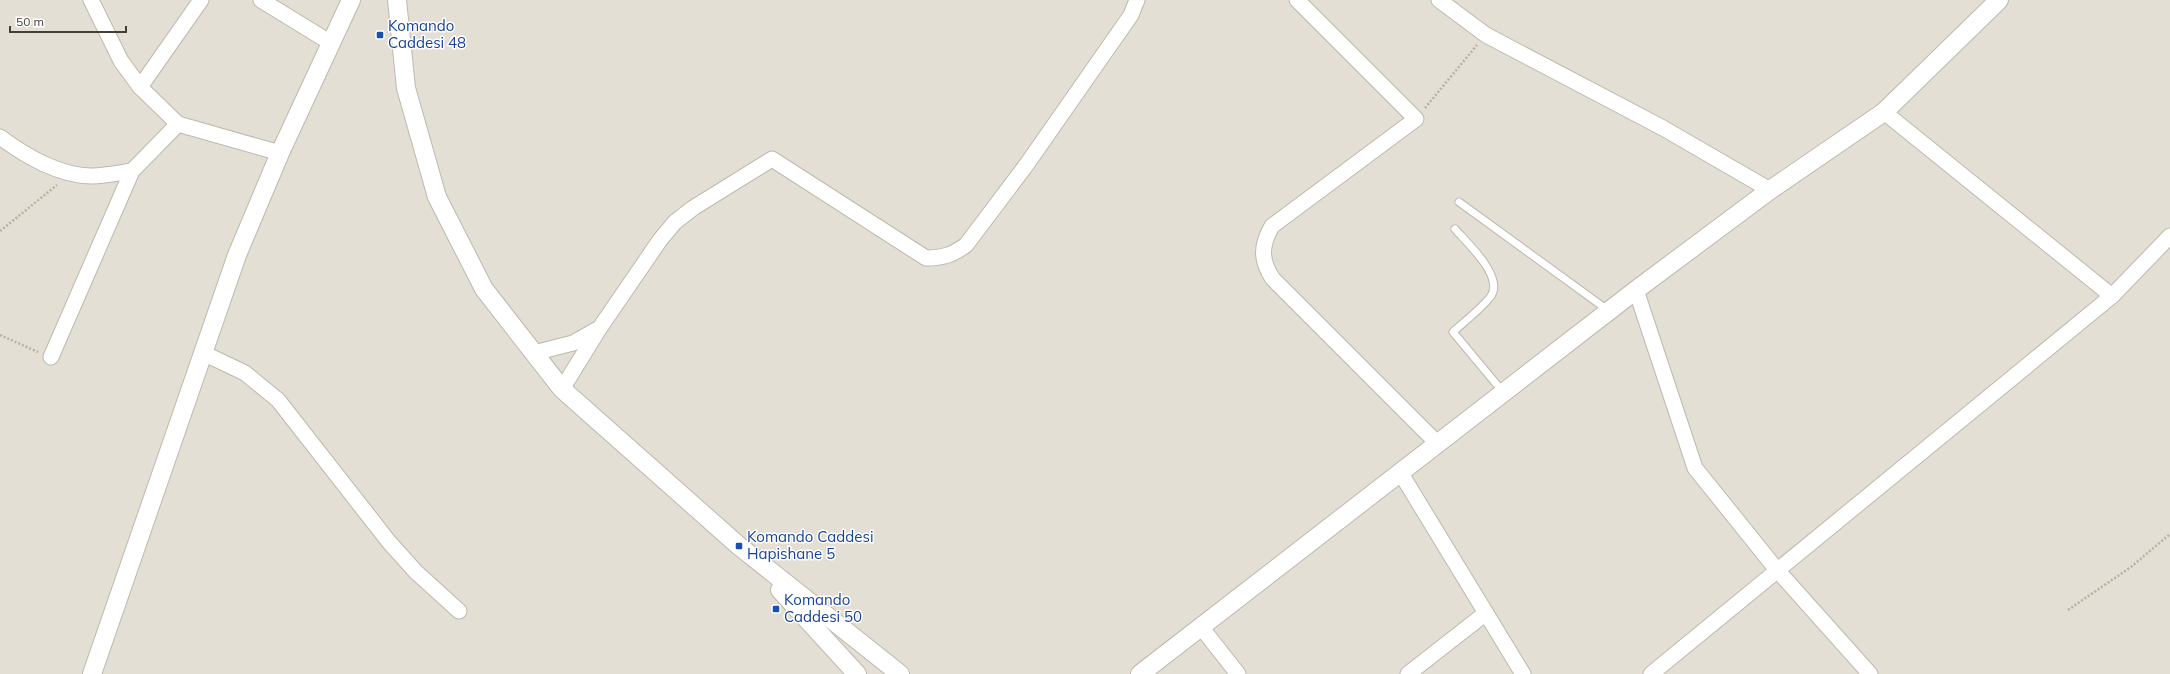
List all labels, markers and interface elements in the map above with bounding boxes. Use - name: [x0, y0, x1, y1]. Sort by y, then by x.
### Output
- scale bar: [10, 8, 126, 34]
- text: 50 m: [16, 14, 44, 29]
- place label: Komando Caddesi 48: [388, 16, 466, 52]
- marker: Komando Caddesi 48: [375, 30, 385, 40]
- place label: Komando Caddesi Hapishane 5: [747, 527, 874, 563]
- marker: Komando Caddesi Hapishane 5: [734, 541, 744, 551]
- place label: Komando Caddesi 50: [784, 590, 862, 626]
- marker: Komando Caddesi 50: [771, 604, 781, 614]

